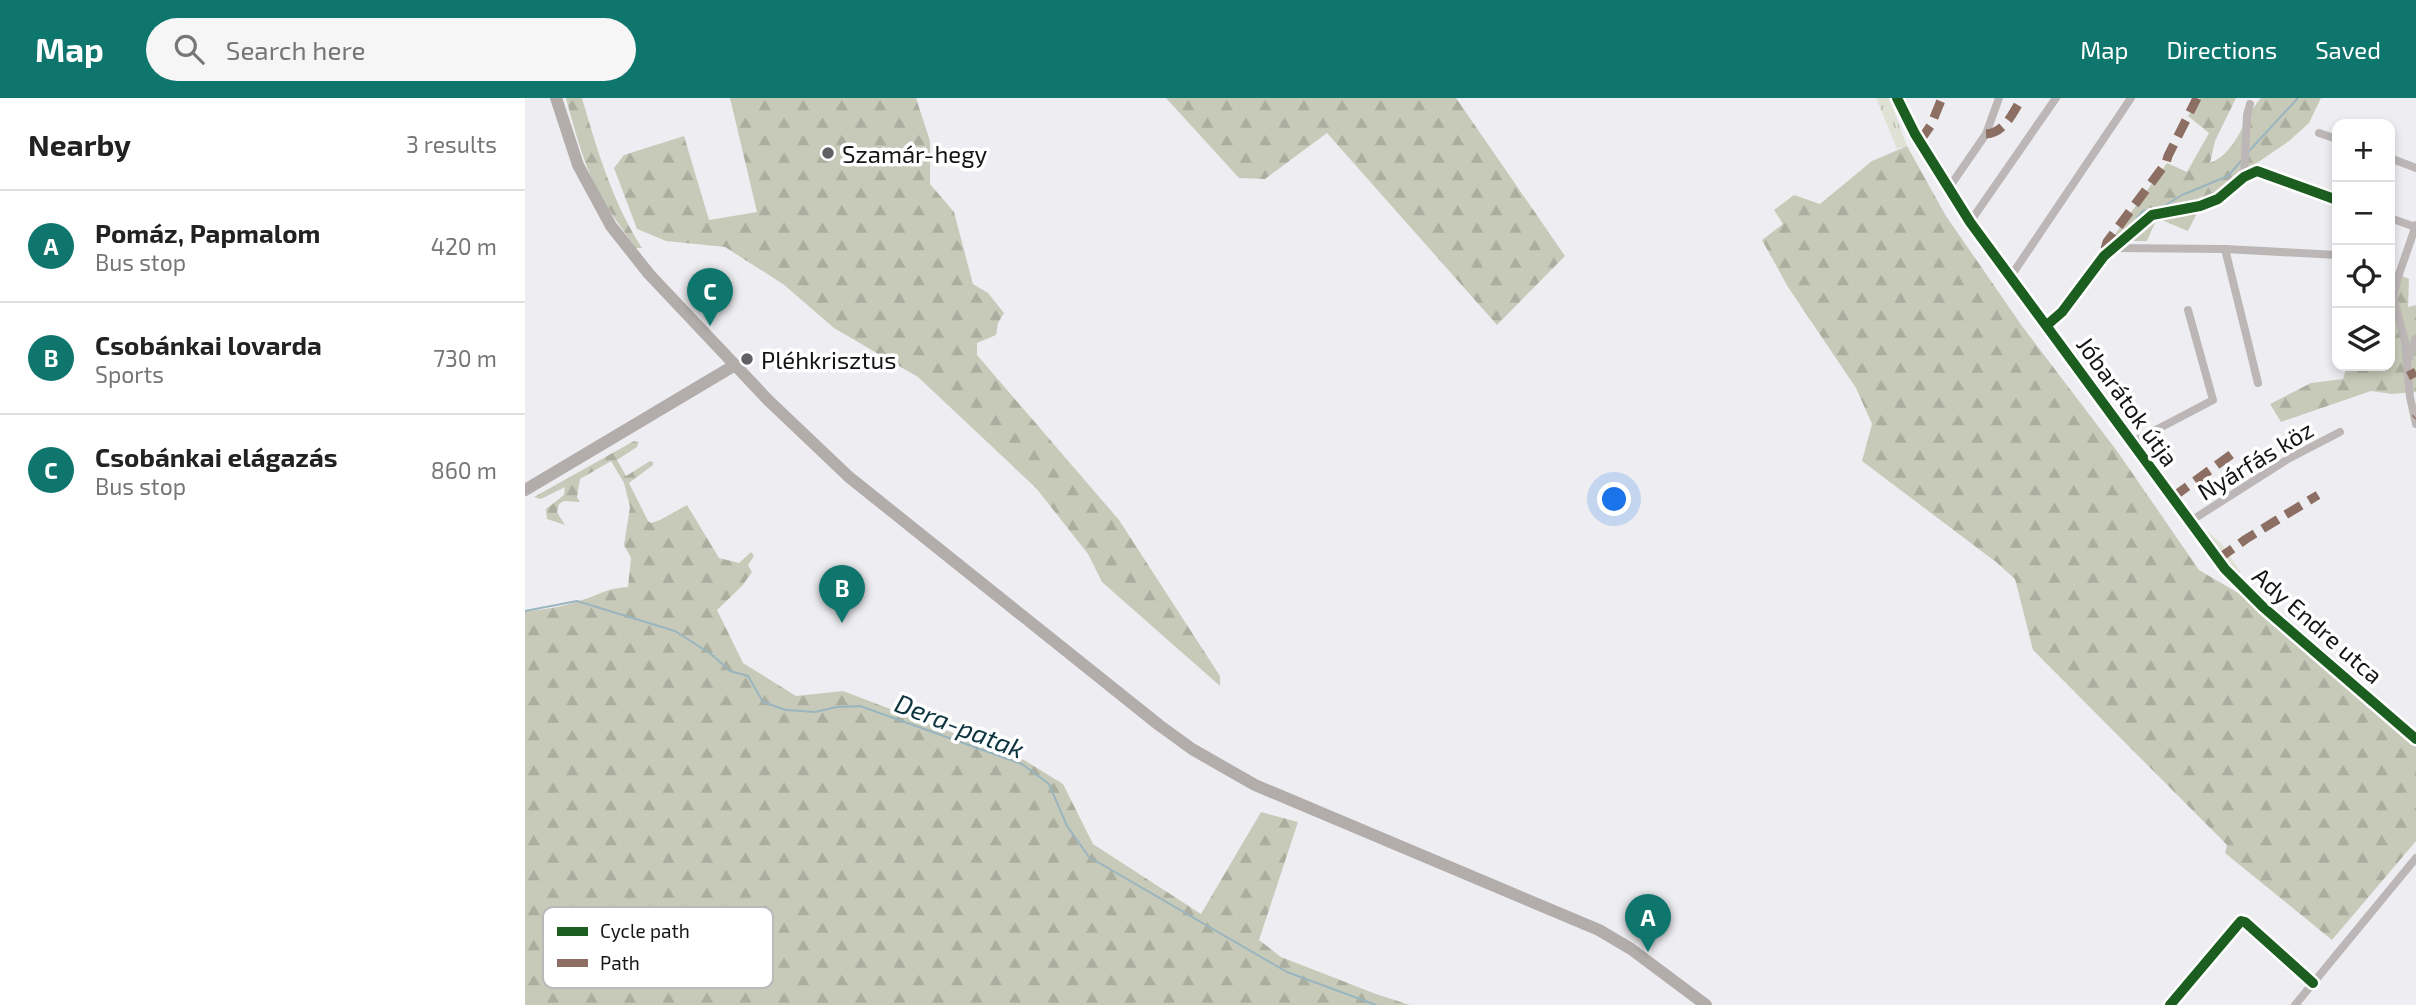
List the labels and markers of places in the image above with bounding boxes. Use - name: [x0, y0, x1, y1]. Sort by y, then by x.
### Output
- place label: Szamár-hegy: [842, 139, 988, 168]
- marker: Szamár-hegy: [820, 145, 836, 161]
- pin: C: [687, 268, 733, 326]
- place label: Pléhkrisztus: [761, 345, 896, 374]
- marker: Pléhkrisztus: [739, 351, 755, 367]
- pin: B: [819, 565, 865, 623]
- pin: A: [1625, 894, 1671, 952]

